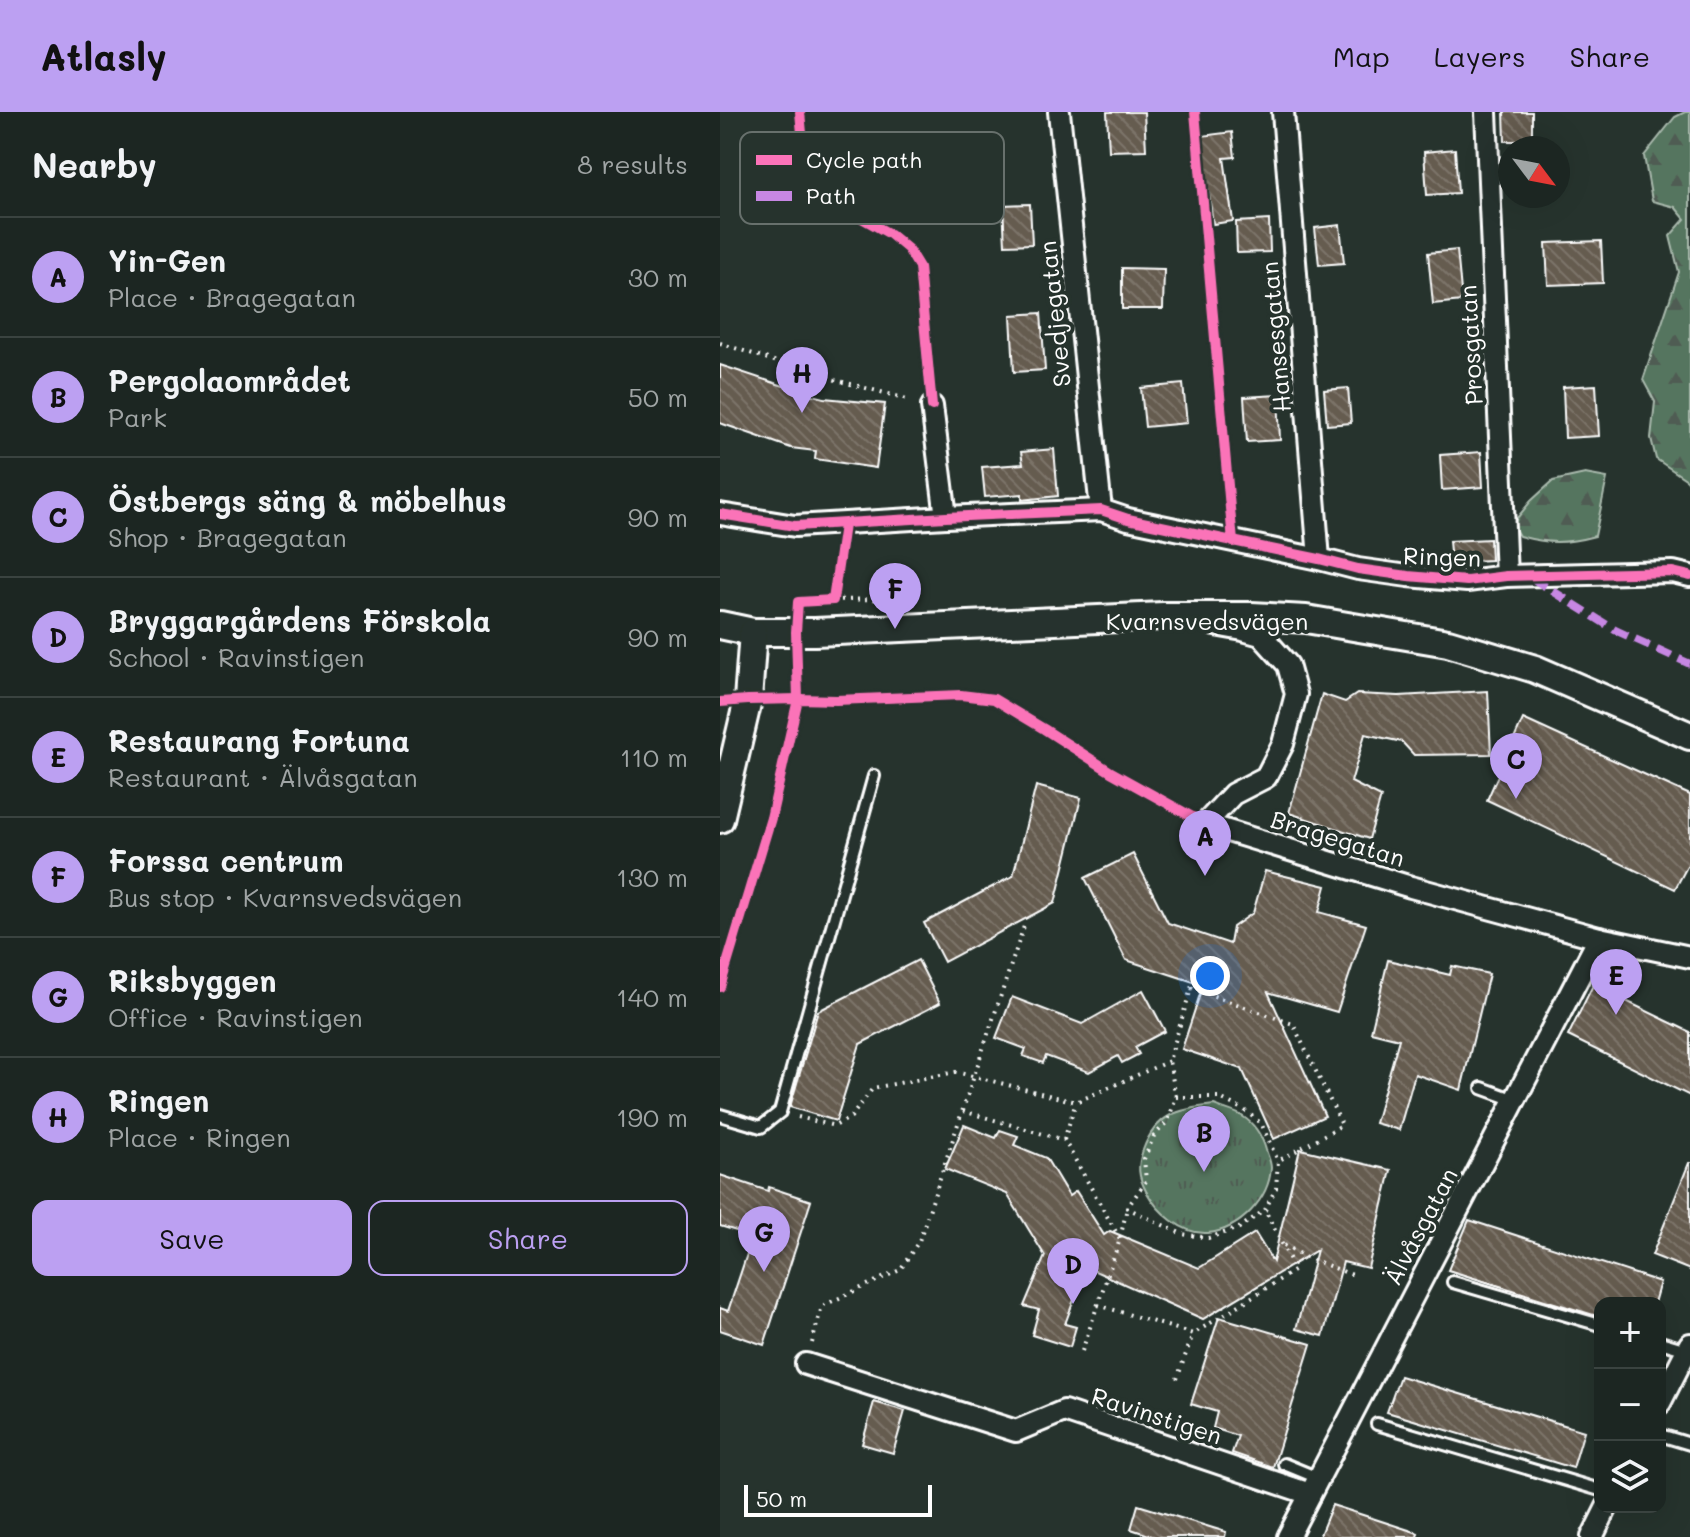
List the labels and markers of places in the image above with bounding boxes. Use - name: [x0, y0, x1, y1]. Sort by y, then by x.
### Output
- pin: H: [776, 347, 828, 413]
- pin: F: [869, 563, 921, 629]
- pin: C: [1490, 733, 1542, 799]
- pin: A: [1179, 810, 1231, 876]
- pin: E: [1590, 949, 1642, 1015]
- pin: B: [1178, 1106, 1230, 1172]
- pin: G: [738, 1206, 790, 1272]
- pin: D: [1047, 1238, 1099, 1304]

